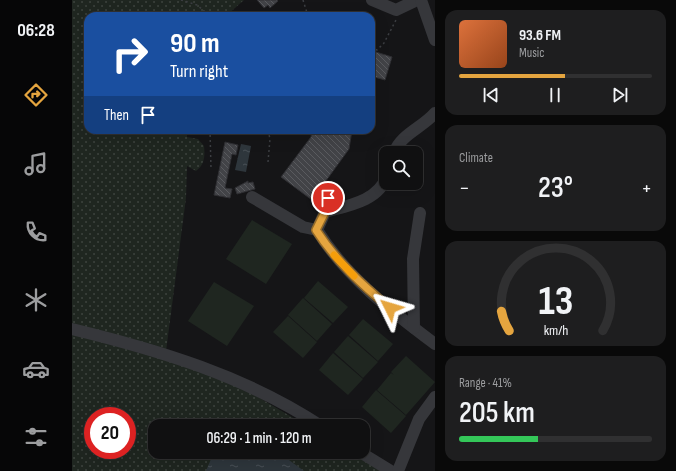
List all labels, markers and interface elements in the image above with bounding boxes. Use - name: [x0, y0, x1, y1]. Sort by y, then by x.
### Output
- text: 06:28: [17, 20, 55, 41]
- text: 93.6 FM: [519, 26, 561, 45]
- text: 90 m: [170, 27, 220, 60]
- icon: right: [104, 28, 156, 80]
- text: Music: [519, 45, 544, 61]
- text: Turn right: [170, 61, 228, 82]
- icon: directions: [22, 81, 50, 109]
- icon: previous: [480, 84, 502, 106]
- icon: pause: [544, 84, 566, 106]
- icon: next: [609, 84, 631, 106]
- icon: arrive: [137, 104, 159, 126]
- text: Then: [104, 106, 129, 125]
- map controls: [379, 146, 423, 190]
- button: search: [379, 146, 423, 190]
- icon: music: [22, 150, 50, 178]
- text: Climate: [459, 150, 493, 166]
- text: 23°: [538, 170, 573, 206]
- text: −: [459, 175, 470, 202]
- text: +: [641, 175, 652, 202]
- pin: [311, 181, 345, 215]
- icon: arrive: [317, 187, 339, 209]
- icon: phone: [22, 218, 50, 246]
- text: 13: [538, 277, 573, 326]
- icon: climate: [22, 286, 50, 314]
- position arrow: [369, 287, 411, 329]
- text: km/h: [543, 322, 568, 339]
- icon: car: [22, 355, 50, 383]
- text: Range · 41%: [459, 375, 512, 391]
- text: 205 km: [459, 395, 535, 431]
- speed limit sign: 20: [84, 407, 136, 459]
- icon: filters: [22, 423, 50, 451]
- text: 06:29 · 1 min · 120 m: [207, 429, 311, 448]

